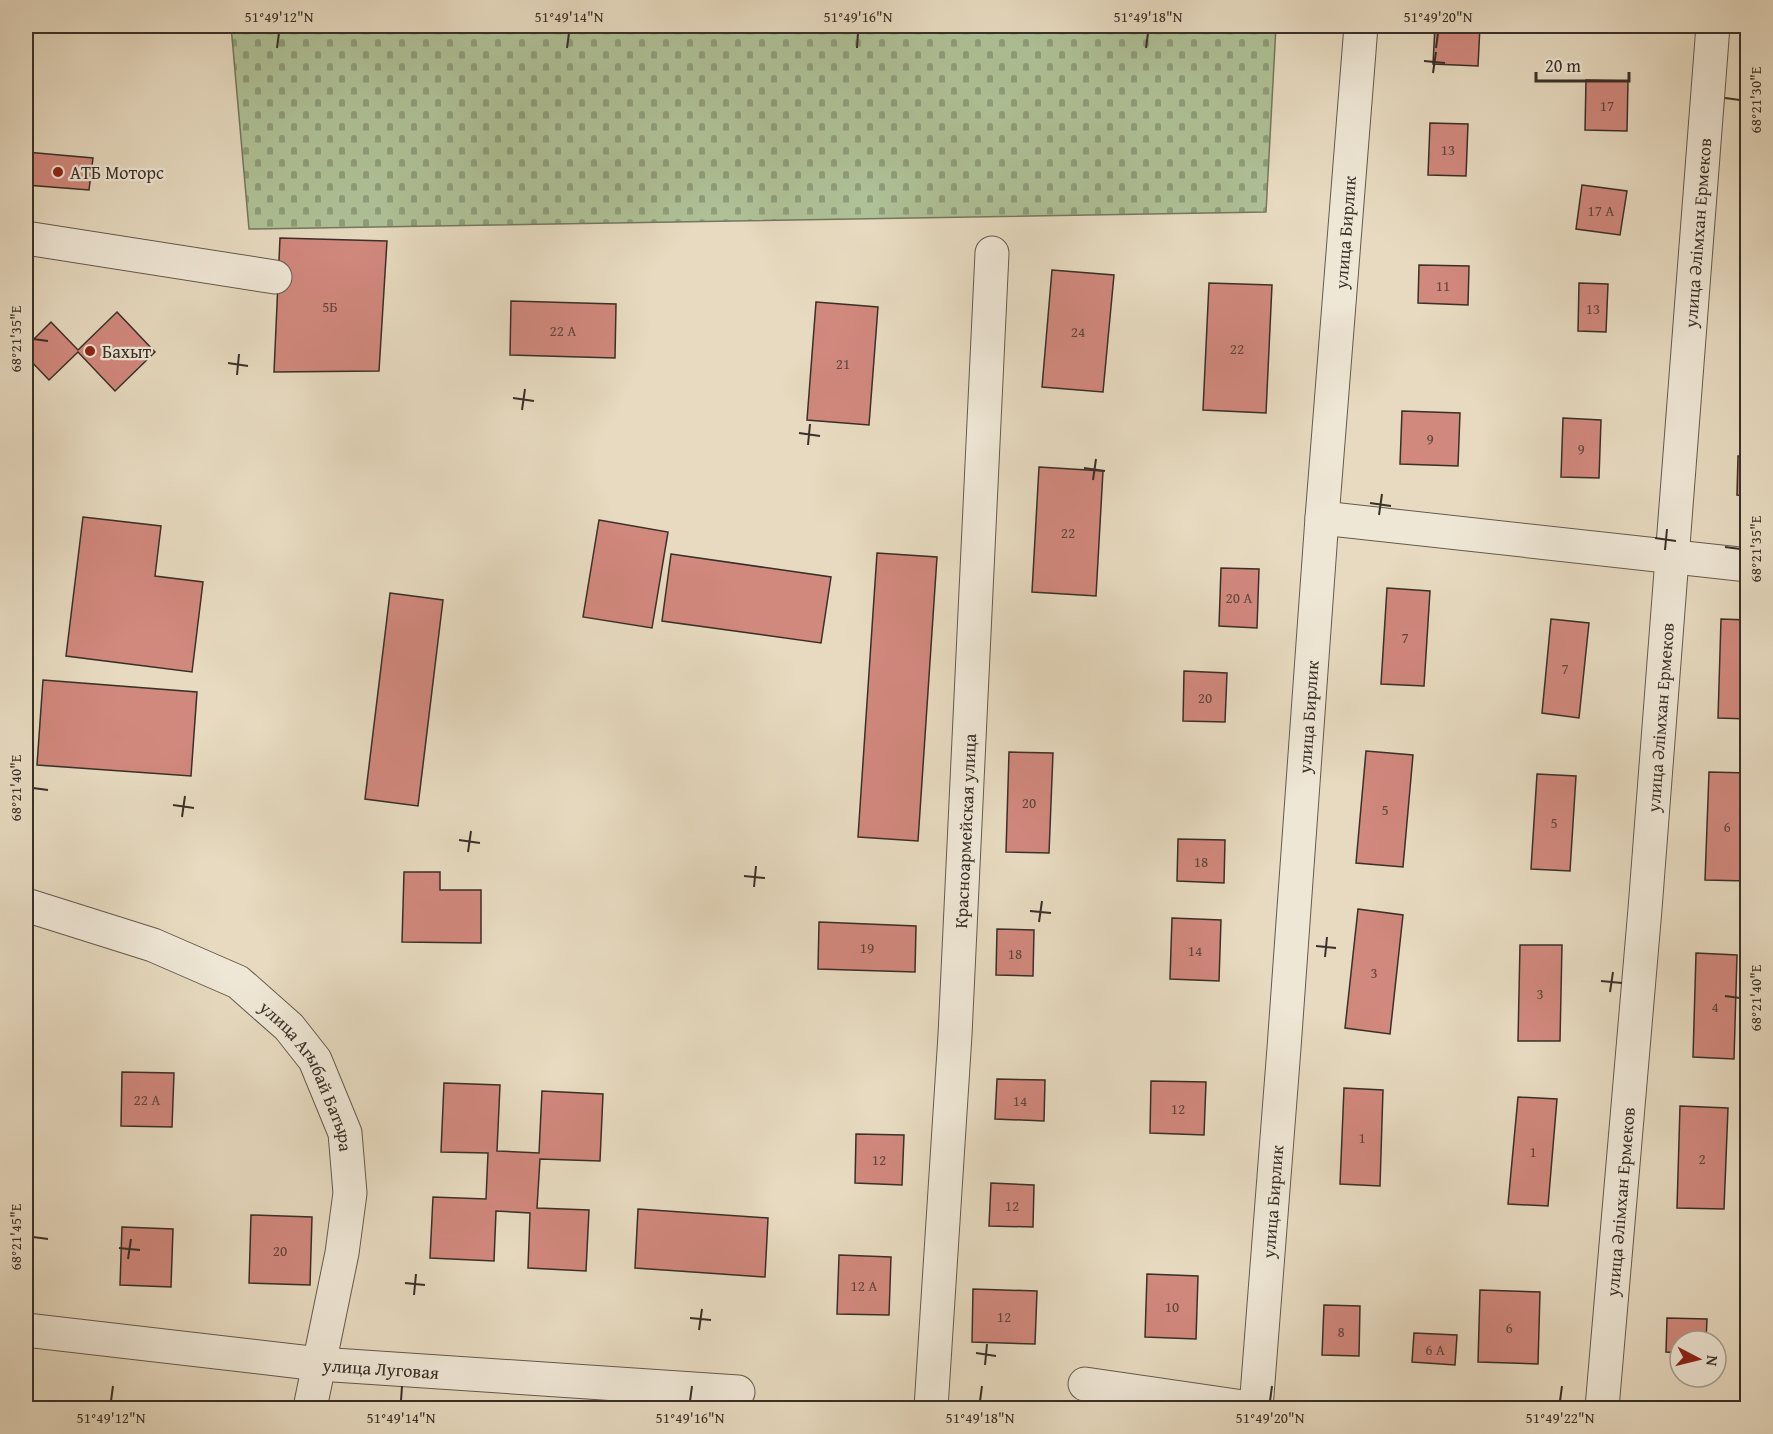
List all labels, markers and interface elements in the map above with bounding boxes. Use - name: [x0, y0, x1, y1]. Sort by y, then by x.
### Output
- text: 51°49'12"N: [245, 6, 314, 27]
- text: 51°49'14"N: [535, 6, 604, 27]
- text: 51°49'16"N: [824, 6, 893, 27]
- text: 51°49'18"N: [1114, 6, 1183, 27]
- text: 51°49'20"N: [1404, 6, 1473, 27]
- scale bar: [1536, 45, 1629, 83]
- text: 20 m: [1545, 52, 1581, 79]
- text: 68°21'30"E: [1745, 66, 1766, 133]
- house number: 17: [1600, 95, 1614, 116]
- street label: улица Әлімхан Ермеков: [1676, 137, 1718, 330]
- house number: 13: [1441, 139, 1455, 160]
- place label: АТБ Моторс: [70, 159, 164, 186]
- marker: АТБ Моторс: [51, 165, 65, 179]
- street label: улица Бирлик: [1327, 174, 1363, 291]
- house number: 17 А: [1588, 200, 1614, 221]
- house number: 11: [1436, 275, 1450, 296]
- house number: 5Б: [322, 296, 338, 317]
- house number: 13: [1586, 298, 1600, 319]
- text: 68°21'35"E: [5, 305, 26, 372]
- house number: 22 А: [550, 320, 576, 341]
- house number: 24: [1071, 321, 1085, 342]
- place label: Бахыт: [102, 338, 152, 365]
- house number: 22: [1230, 338, 1244, 359]
- marker: Бахыт: [83, 344, 97, 358]
- house number: 21: [836, 353, 850, 374]
- house number: 9: [1426, 428, 1434, 449]
- house number: 9: [1577, 438, 1585, 459]
- text: 68°21'35"E: [1745, 515, 1766, 582]
- house number: 22: [1061, 522, 1075, 543]
- house number: 20 А: [1226, 587, 1252, 608]
- street label: улица Әлімхан Ермеков: [1639, 621, 1681, 814]
- house number: 7: [1401, 627, 1409, 648]
- house number: 7: [1561, 658, 1569, 679]
- street label: улица Бирлик: [1290, 659, 1325, 775]
- house number: 20: [1198, 687, 1212, 708]
- street label: Красноармейская улица: [947, 733, 983, 929]
- text: 68°21'40"E: [5, 754, 26, 821]
- house number: 20: [1022, 792, 1036, 813]
- house number: 5: [1381, 799, 1389, 820]
- house number: 5: [1550, 812, 1558, 833]
- house number: 6: [1723, 816, 1731, 837]
- house number: 18: [1194, 851, 1208, 872]
- house number: 19: [860, 937, 874, 958]
- house number: 14: [1188, 940, 1202, 961]
- house number: 18: [1008, 943, 1022, 964]
- house number: 3: [1370, 962, 1378, 983]
- text: 68°21'40"E: [1745, 964, 1766, 1031]
- house number: 3: [1536, 983, 1544, 1004]
- street label: улица Агыбай Батыра: [253, 993, 360, 1153]
- house number: 4: [1711, 996, 1719, 1017]
- house number: 22 А: [134, 1089, 160, 1110]
- house number: 14: [1013, 1090, 1027, 1111]
- house number: 12: [1171, 1098, 1185, 1119]
- street label: улица Әлімхан Ермеков: [1598, 1106, 1641, 1299]
- house number: 1: [1358, 1127, 1366, 1148]
- house number: 1: [1529, 1141, 1537, 1162]
- street label: улица Бирлик: [1254, 1144, 1290, 1260]
- house number: 2: [1698, 1148, 1706, 1169]
- house number: 12: [872, 1149, 886, 1170]
- house number: 12: [1005, 1195, 1019, 1216]
- text: 68°21'45"E: [5, 1203, 26, 1270]
- house number: 20: [273, 1240, 287, 1261]
- house number: 12 А: [851, 1275, 877, 1296]
- house number: 10: [1165, 1296, 1179, 1317]
- house number: 12: [997, 1306, 1011, 1327]
- house number: 6: [1505, 1317, 1513, 1338]
- house number: 8: [1337, 1321, 1345, 1342]
- north arrow: [1668, 1329, 1728, 1389]
- house number: 6 А: [1425, 1339, 1445, 1360]
- street label: улица Луговая: [321, 1351, 440, 1385]
- text: N: [1700, 1354, 1725, 1368]
- text: 51°49'12"N: [77, 1407, 146, 1428]
- text: 51°49'14"N: [367, 1407, 436, 1428]
- text: 51°49'16"N: [656, 1407, 725, 1428]
- text: 51°49'18"N: [946, 1407, 1015, 1428]
- text: 51°49'20"N: [1236, 1407, 1305, 1428]
- text: 51°49'22"N: [1526, 1407, 1595, 1428]

